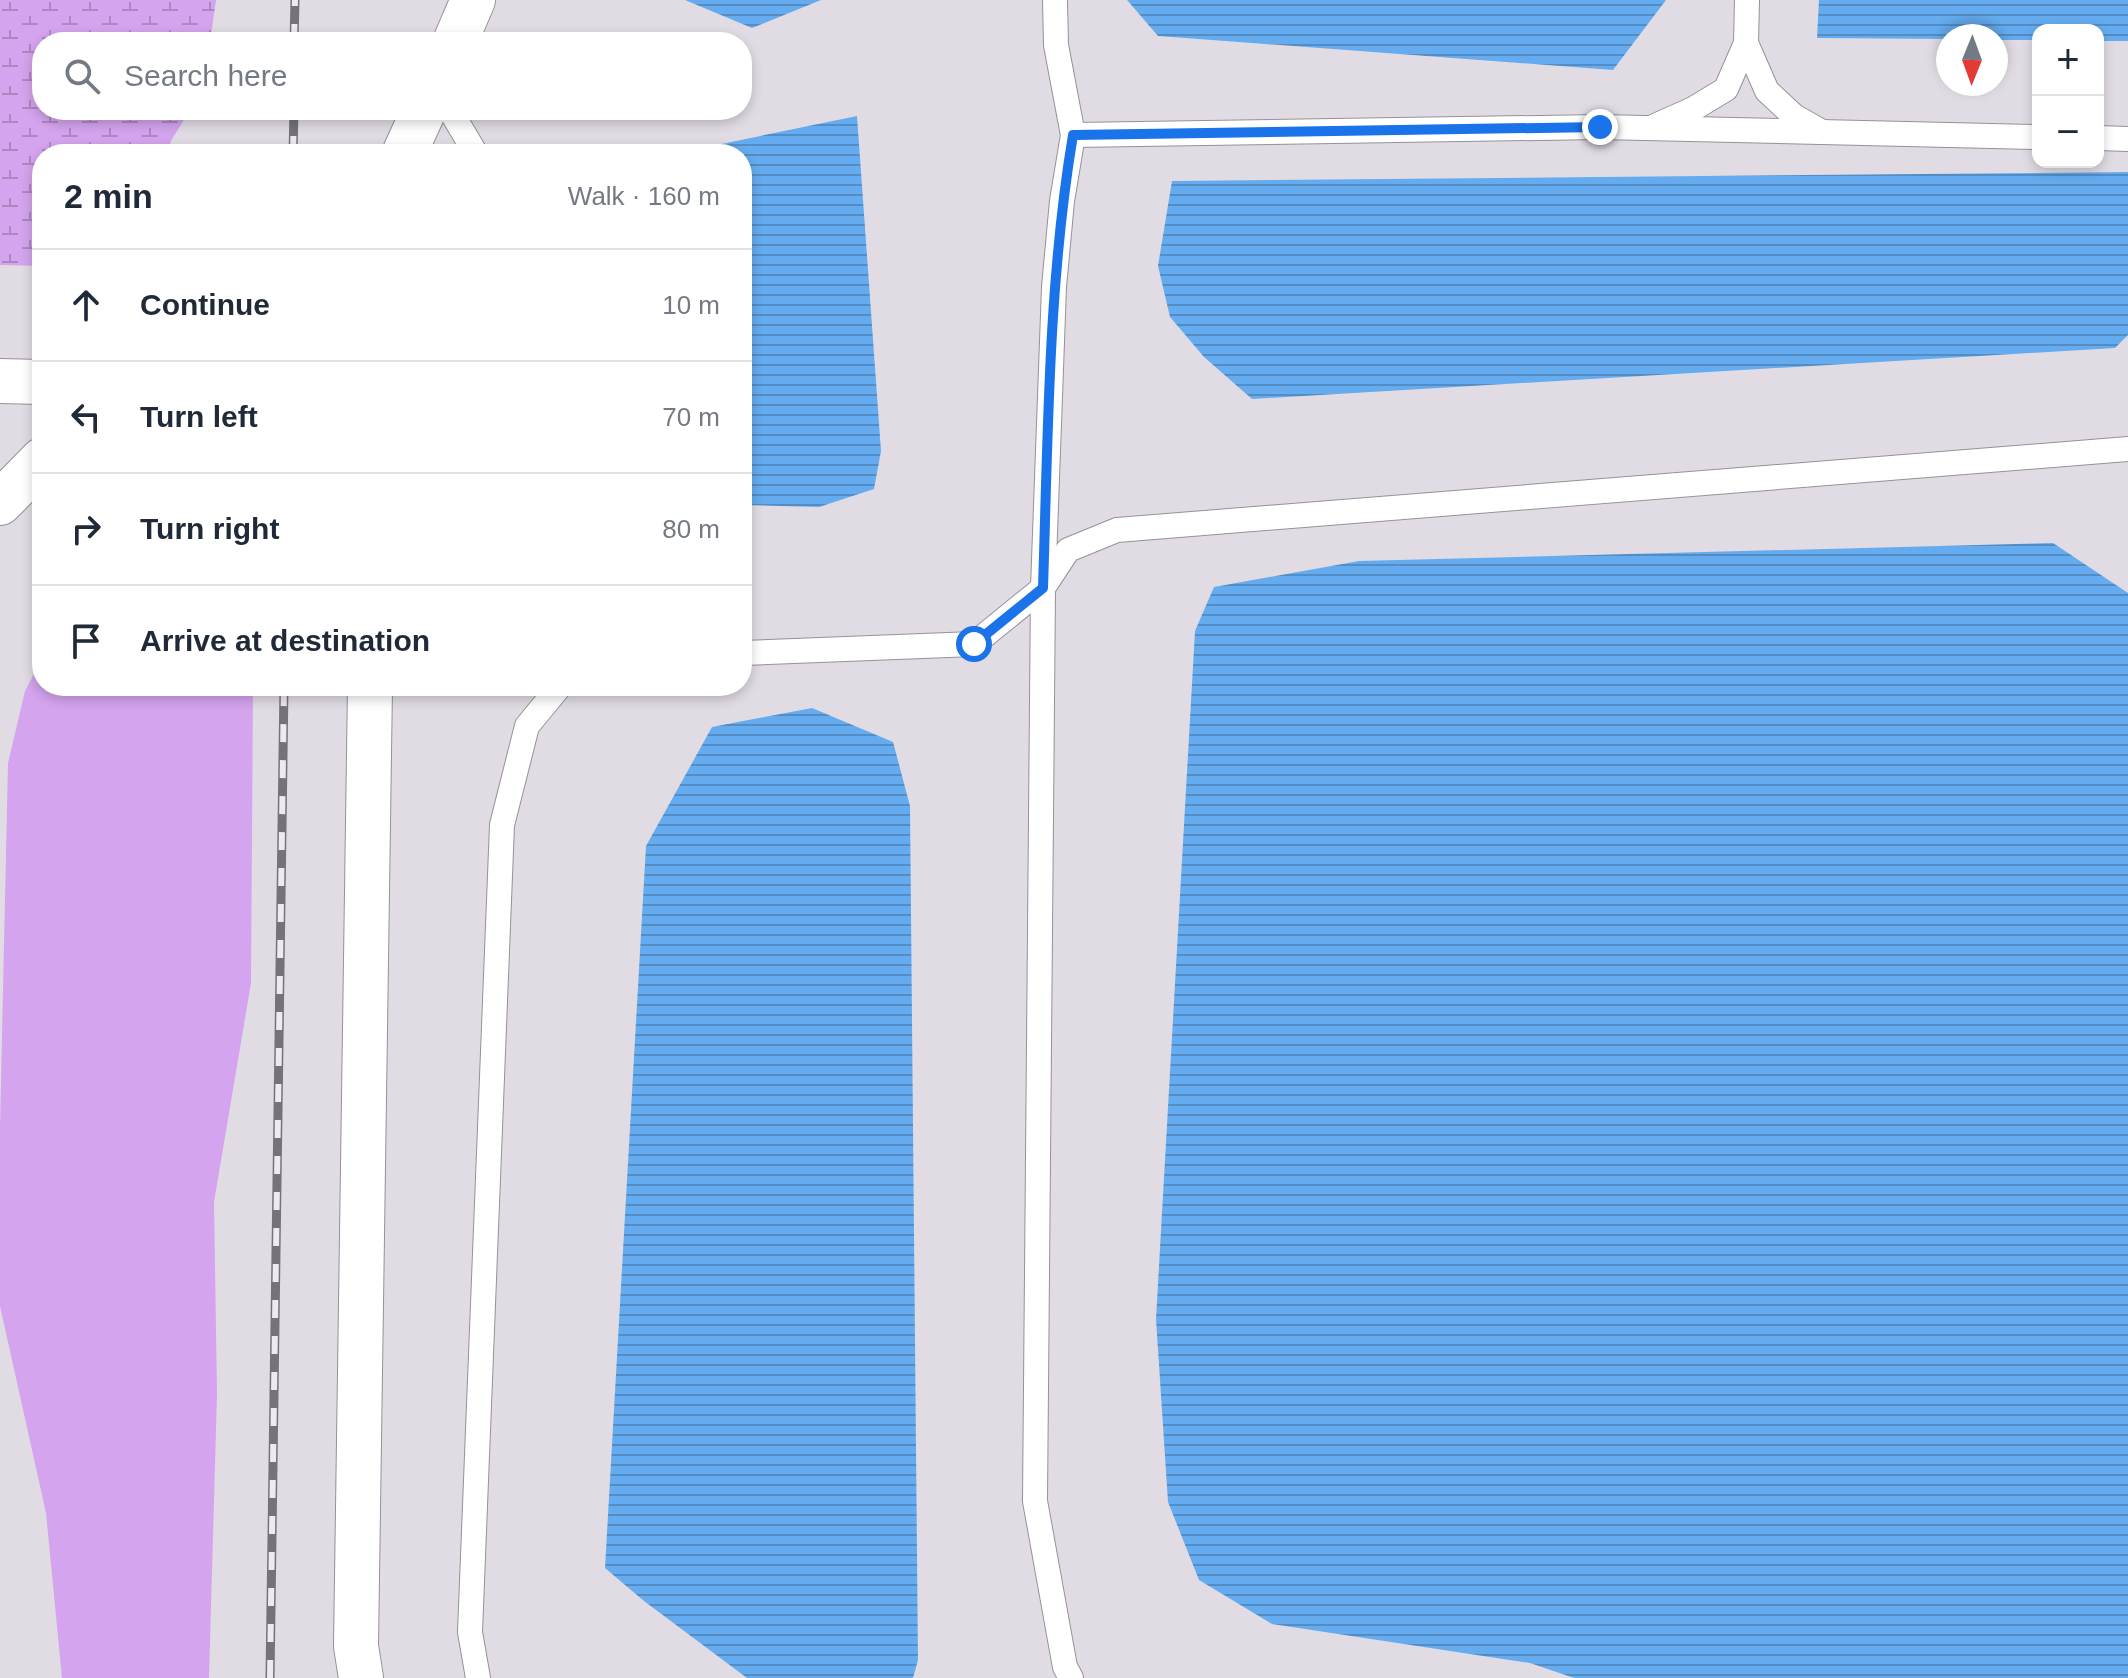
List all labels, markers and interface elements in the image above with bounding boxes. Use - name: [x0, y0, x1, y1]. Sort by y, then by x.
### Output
- north arrow: [1936, 24, 2008, 96]
- map controls: [2032, 24, 2104, 168]
- button: +: [2032, 24, 2104, 96]
- search box: [32, 32, 752, 120]
- icon: search: [60, 54, 104, 98]
- text: Search here: [124, 59, 287, 92]
- button: −: [2032, 96, 2104, 168]
- route end: [1582, 109, 1618, 145]
- text: 2 min: [64, 177, 153, 215]
- text: Walk · 160 m: [568, 181, 720, 211]
- icon: ahead: [64, 283, 108, 327]
- text: Continue: [140, 288, 270, 321]
- text: 10 m: [662, 290, 720, 320]
- icon: left: [64, 395, 108, 439]
- text: Turn left: [140, 400, 258, 433]
- text: 70 m: [662, 402, 720, 432]
- icon: right: [64, 507, 108, 551]
- text: Turn right: [140, 512, 279, 545]
- text: 80 m: [662, 514, 720, 544]
- icon: arrive: [64, 619, 108, 663]
- text: Arrive at destination: [140, 624, 430, 657]
- route start: [956, 626, 992, 662]

